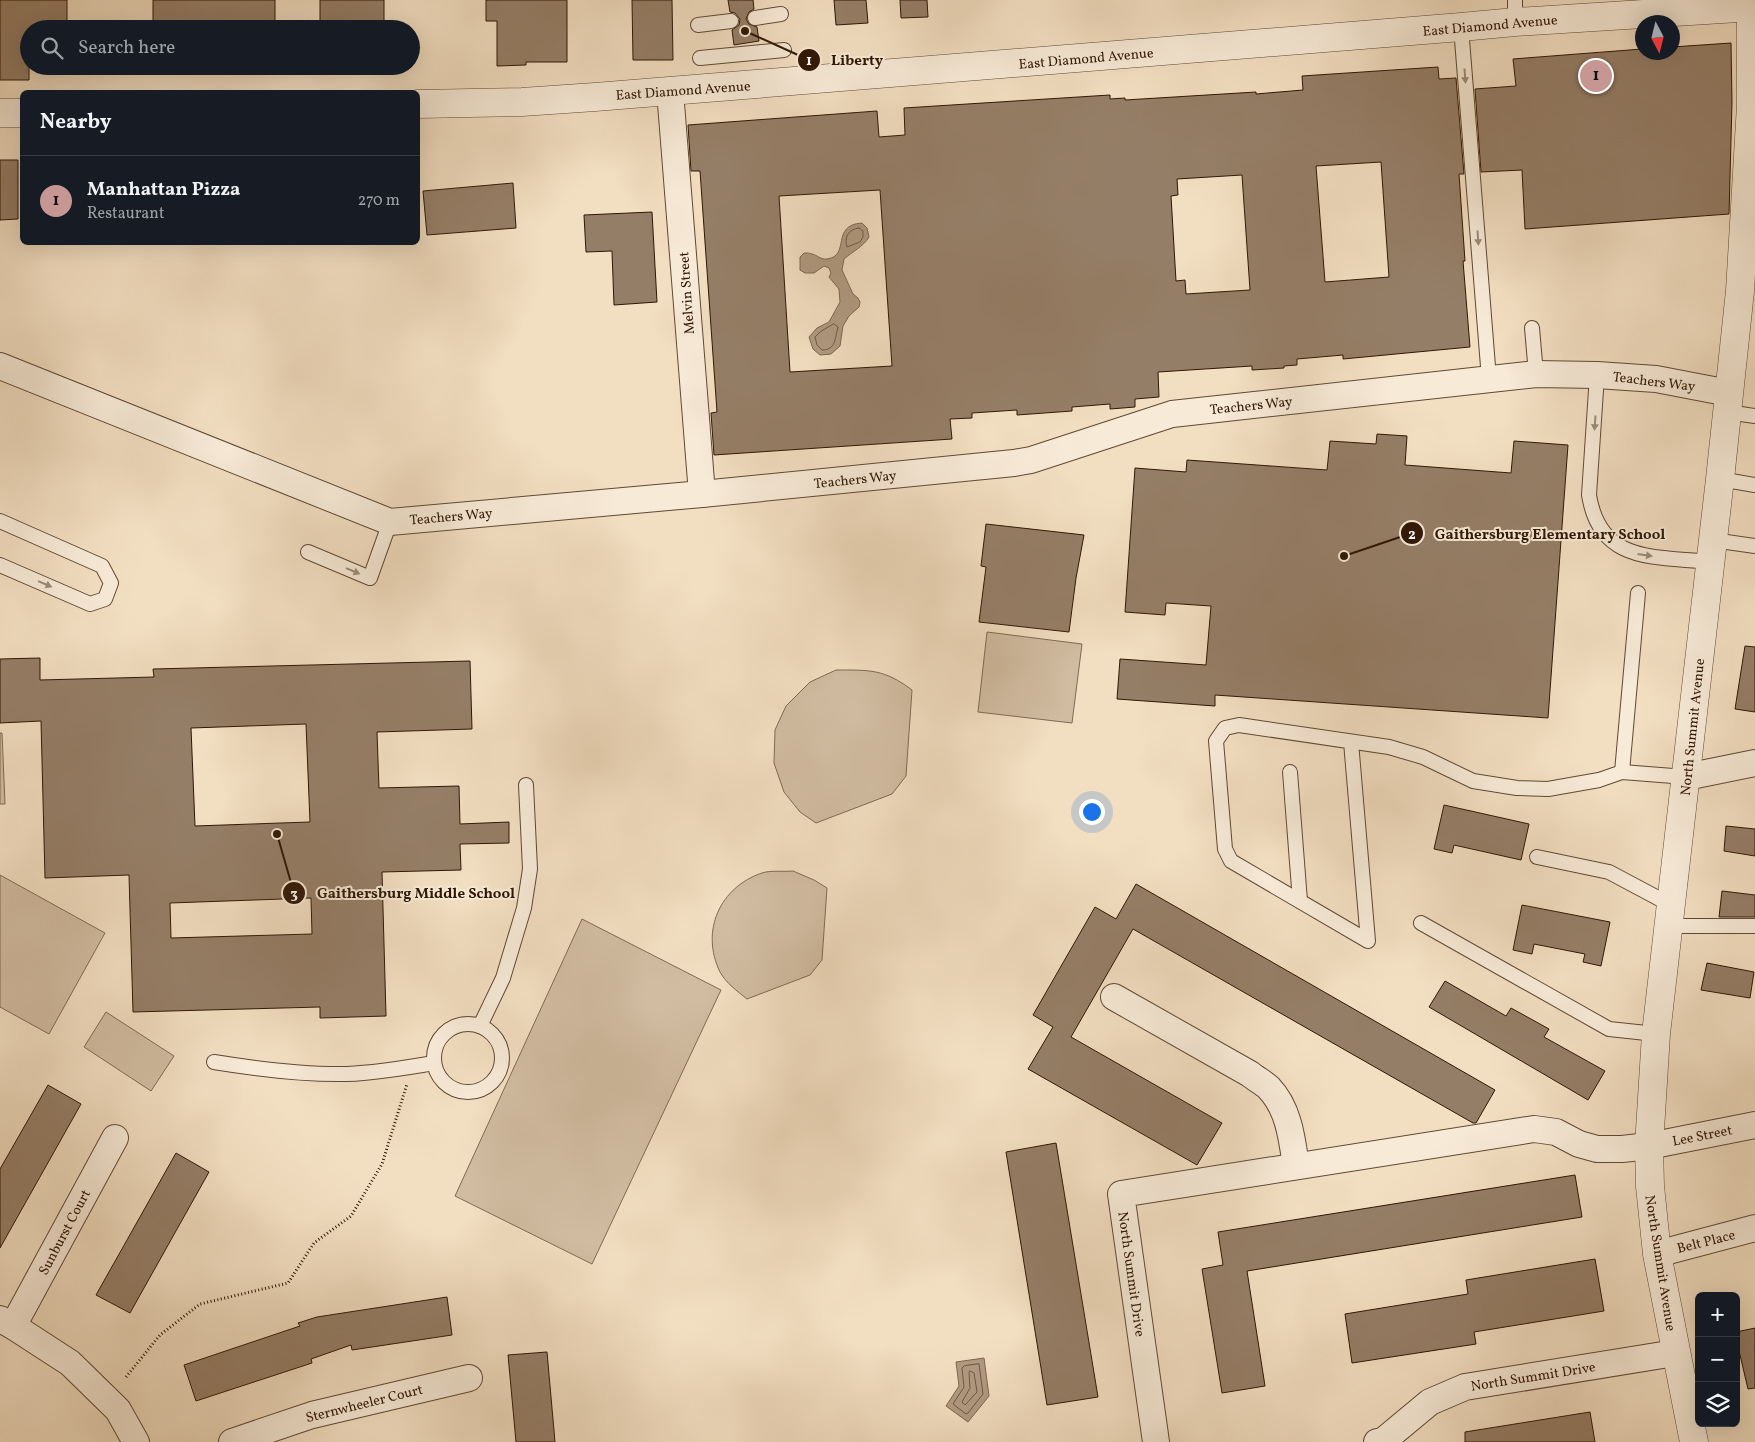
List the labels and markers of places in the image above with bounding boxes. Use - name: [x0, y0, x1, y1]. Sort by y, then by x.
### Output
- callout: Liberty: [796, 45, 893, 75]
- pin: 1: [1580, 57, 1612, 95]
- callout: Gaithersburg Elementary School: [1400, 518, 1675, 548]
- callout: Gaithersburg Middle School: [282, 878, 525, 908]

